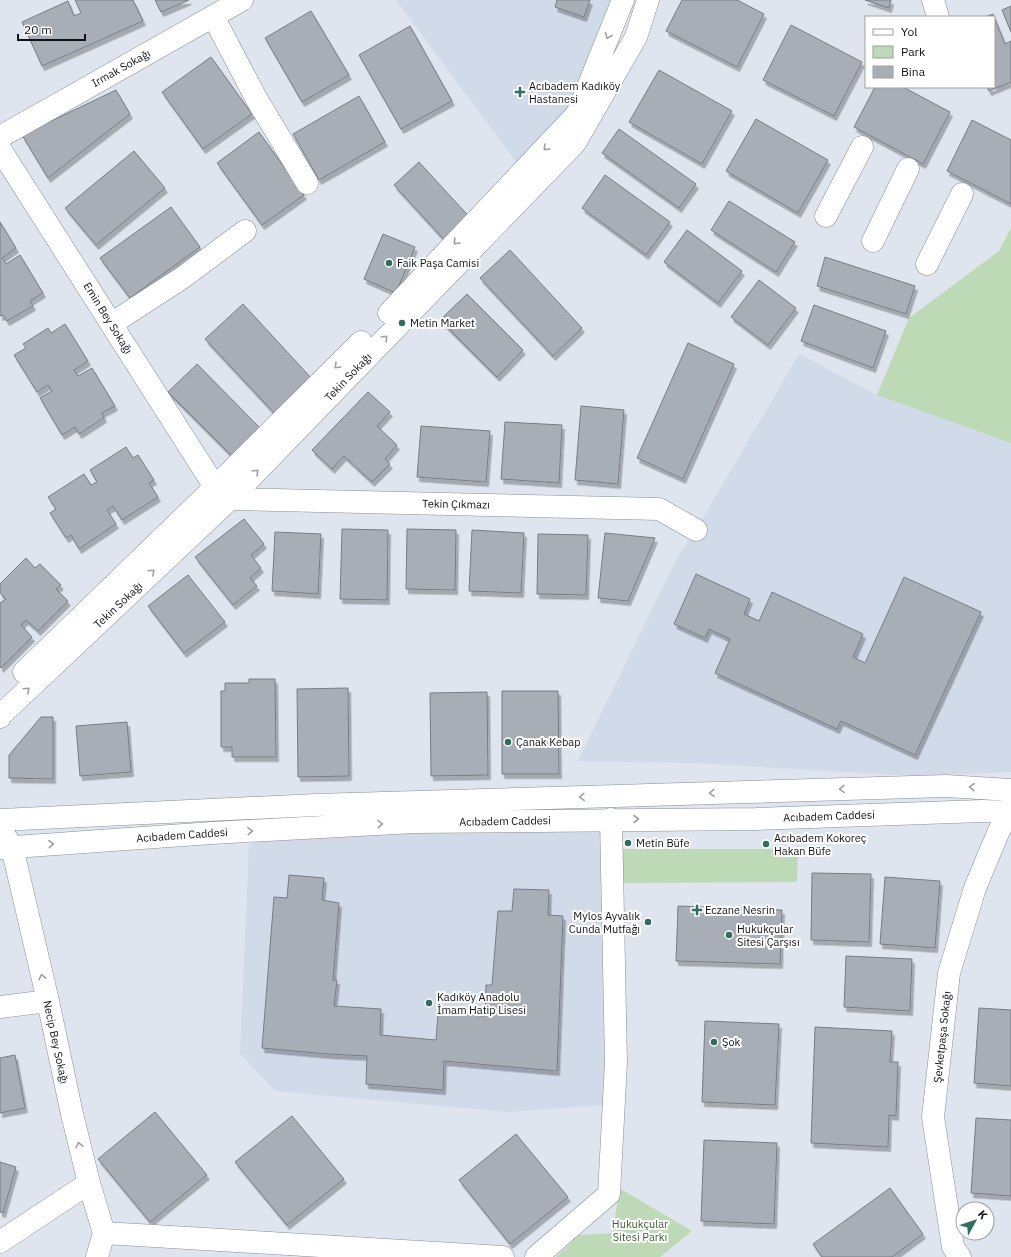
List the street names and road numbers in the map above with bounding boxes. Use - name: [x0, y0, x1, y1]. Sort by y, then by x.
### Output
- street label: Irmak Sokağı: [89, 46, 153, 90]
- street label: Emin Bey Sokağı: [80, 280, 136, 356]
- street label: Tekin Sokağı: [322, 350, 374, 404]
- street label: Tekin Çıkmazı: [422, 496, 490, 512]
- street label: Tekin Sokağı: [91, 579, 145, 631]
- street label: Acıbadem Caddesi: [783, 807, 875, 825]
- street label: Acıbadem Caddesi: [459, 813, 551, 829]
- street label: Acıbadem Caddesi: [136, 825, 228, 845]
- street label: Şevketpaşa Sokağı: [930, 990, 954, 1084]
- street label: Necip Bey Sokağı: [40, 999, 72, 1085]

